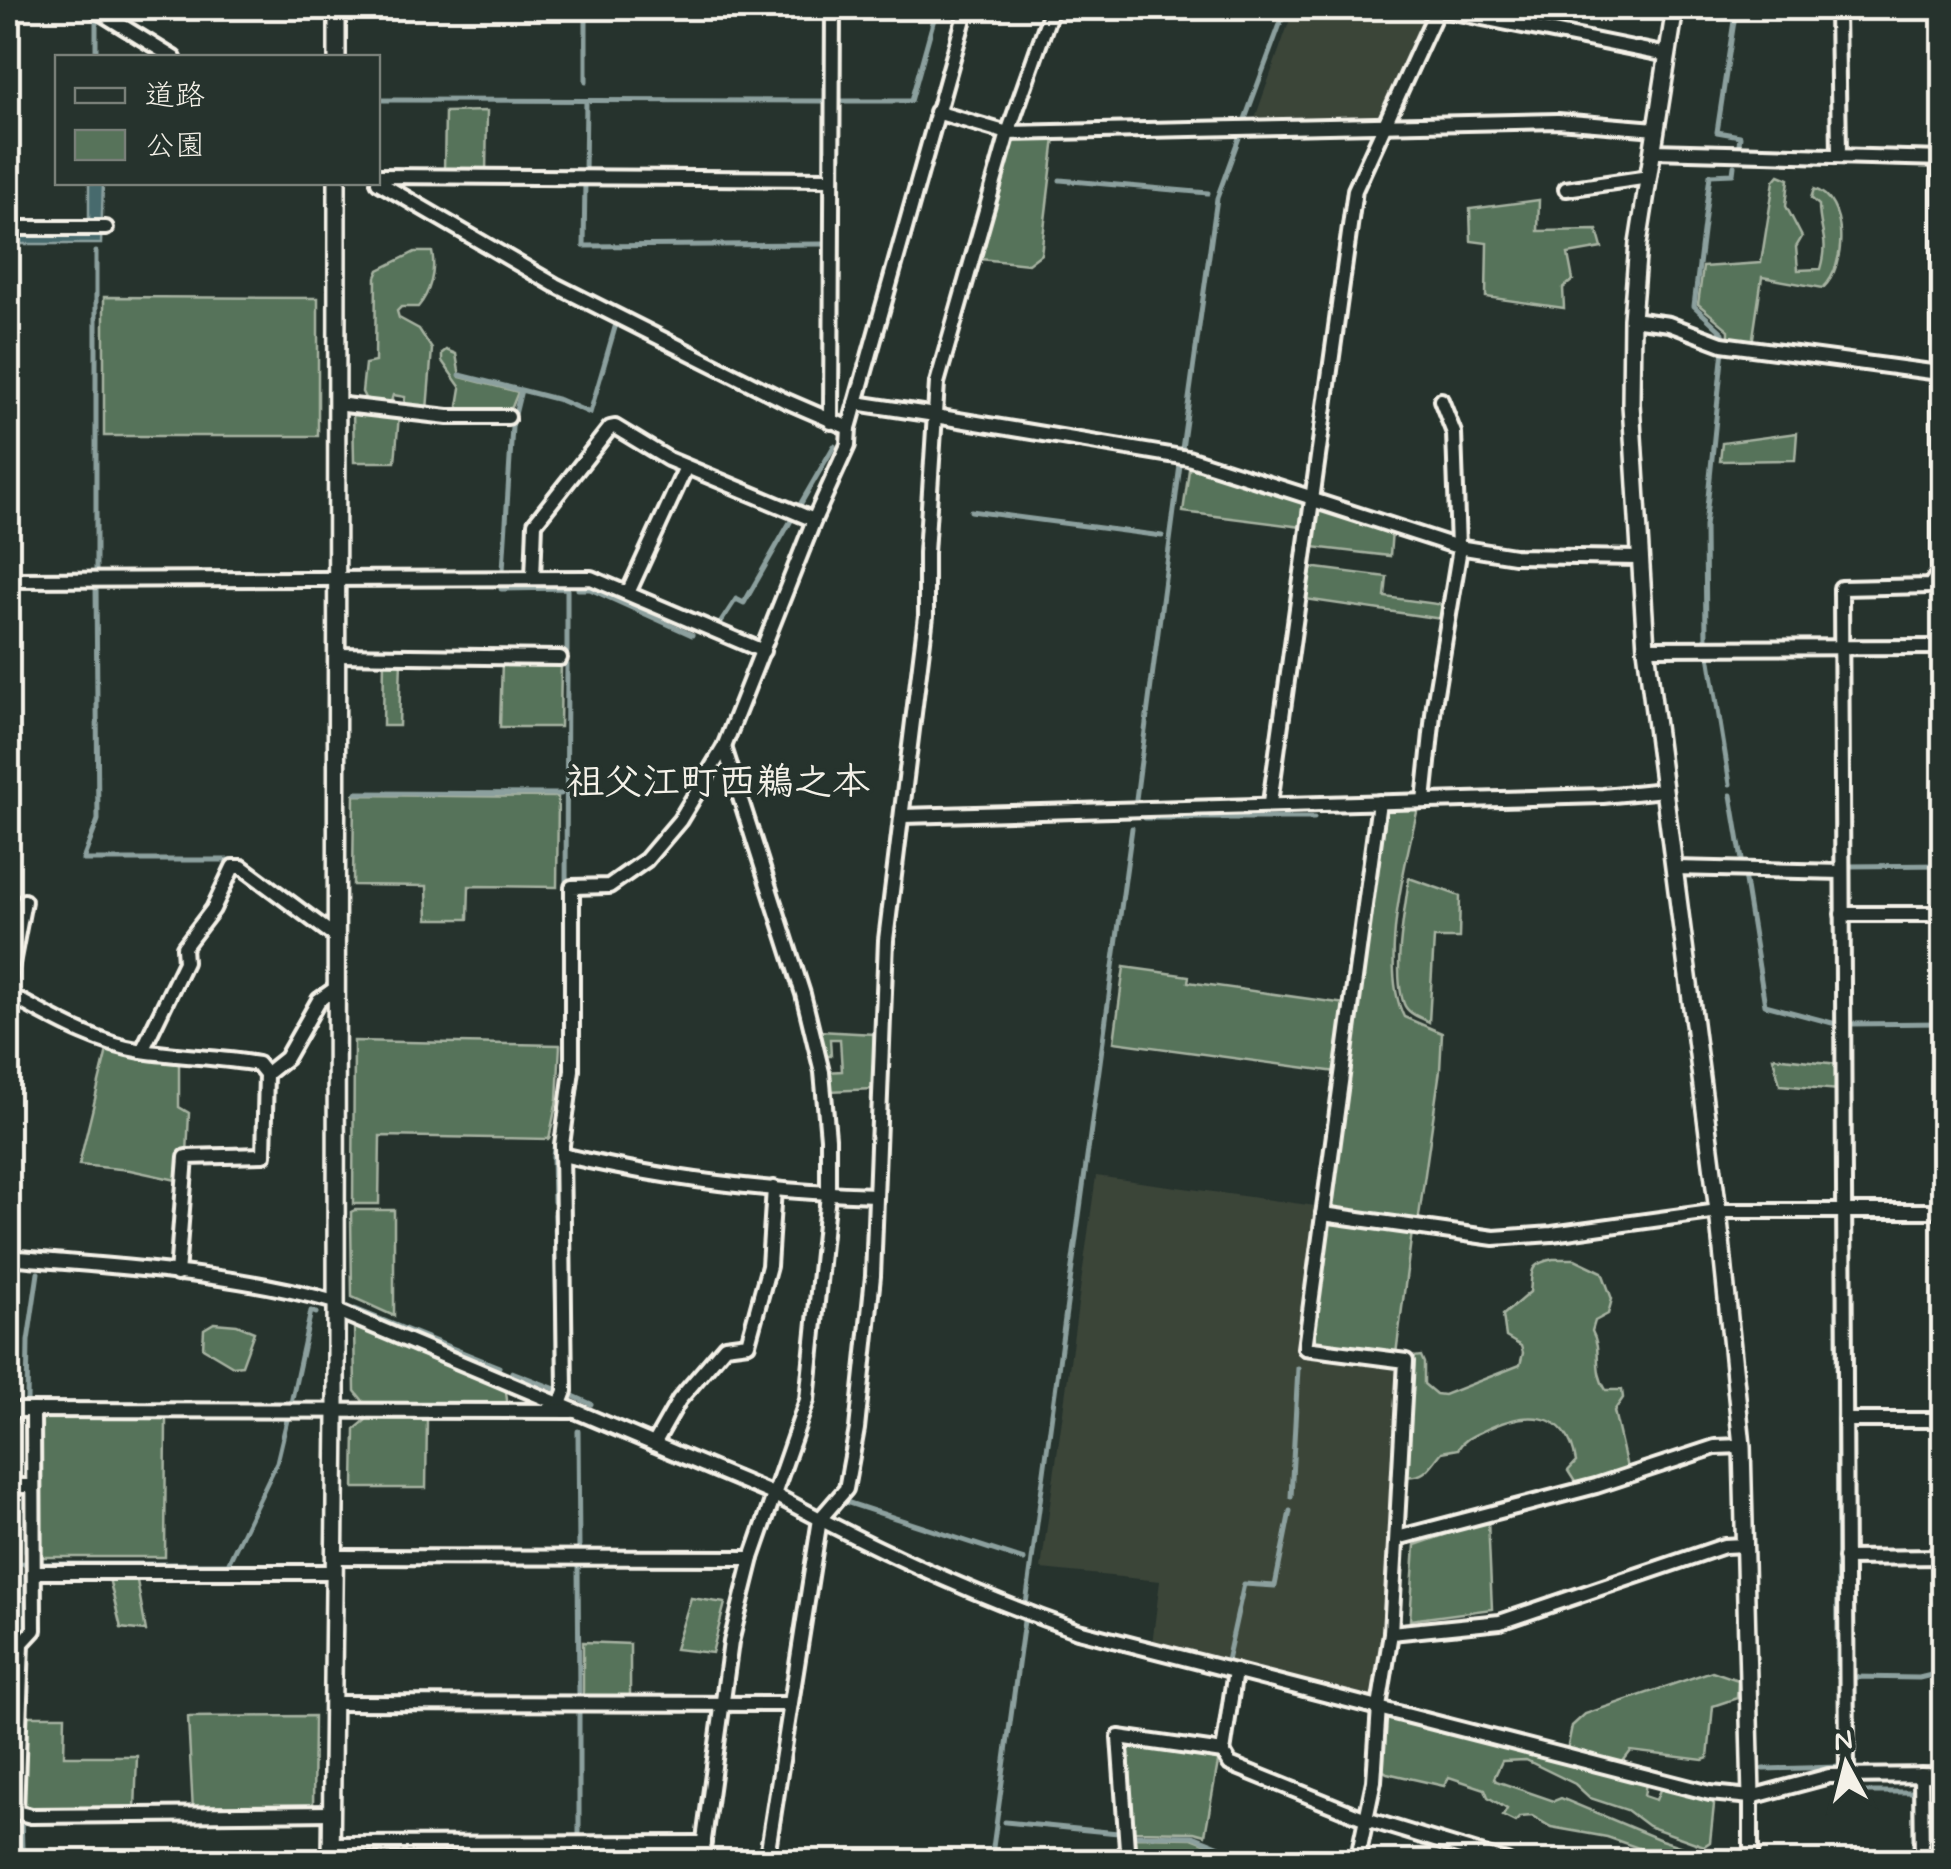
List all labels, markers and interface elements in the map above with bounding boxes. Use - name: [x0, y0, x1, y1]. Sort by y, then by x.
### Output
- legend: [55, 55, 380, 185]
- text: 道路: [145, 77, 205, 116]
- text: 公園: [145, 127, 205, 166]
- district label: 祖父江町西鵜之本: [566, 759, 870, 808]
- north arrow: [1796, 1714, 1896, 1814]
- text: N: [1832, 1722, 1855, 1761]

